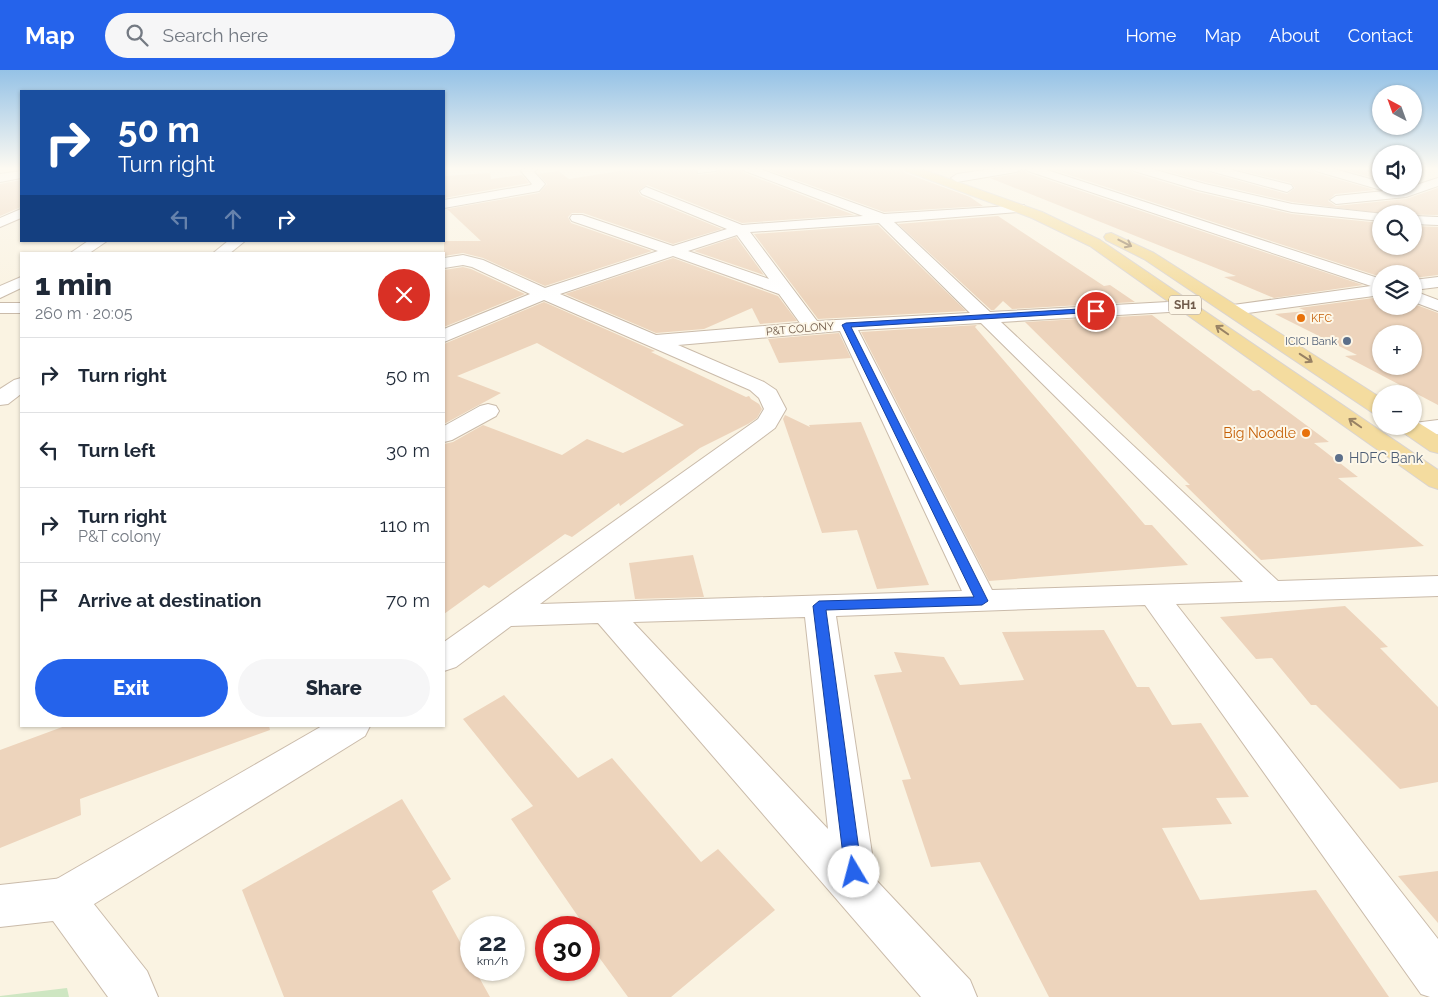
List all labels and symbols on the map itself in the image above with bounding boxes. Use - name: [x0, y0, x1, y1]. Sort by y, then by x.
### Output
- north arrow: [1372, 85, 1422, 135]
- one-way arrow: [1117, 238, 1132, 248]
- pin: [1075, 290, 1117, 332]
- road number: SH1: [1169, 296, 1201, 314]
- marker: KFC: [1295, 312, 1307, 324]
- place label: KFC: [1311, 312, 1332, 325]
- street label: P&T COLONY: [765, 320, 835, 338]
- one-way arrow: [1215, 325, 1229, 335]
- place label: ICICI Bank: [1285, 335, 1337, 348]
- marker: ICICI Bank: [1341, 335, 1353, 347]
- one-way arrow: [1299, 353, 1313, 363]
- one-way arrow: [1348, 418, 1362, 428]
- place label: Big Noodle: [1223, 425, 1296, 441]
- marker: Big Noodle: [1300, 427, 1312, 439]
- place label: HDFC Bank: [1349, 450, 1424, 466]
- marker: HDFC Bank: [1333, 452, 1345, 464]
- position arrow: [827, 845, 879, 897]
- speed limit sign: 30: [535, 916, 600, 981]

